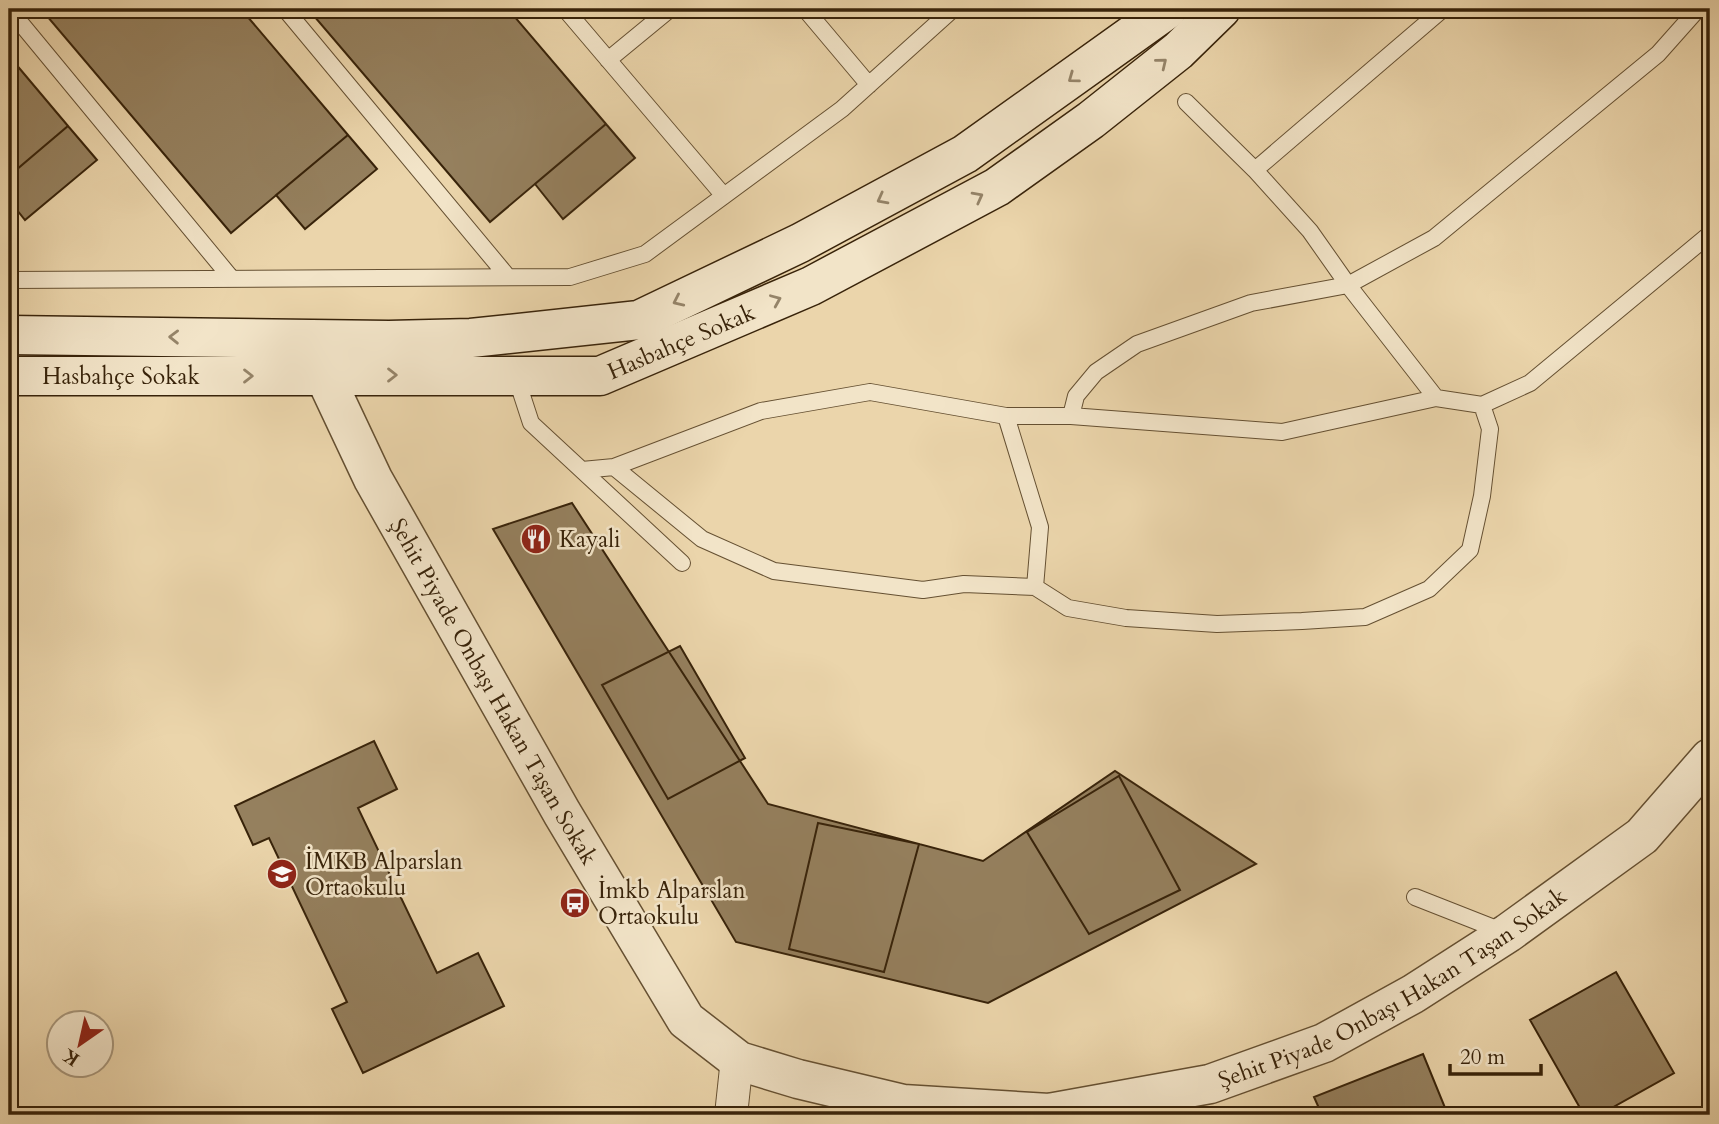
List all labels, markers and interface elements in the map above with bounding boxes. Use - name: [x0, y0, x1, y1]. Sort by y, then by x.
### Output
- one-way arrow: [1154, 59, 1167, 72]
- one-way arrow: [1069, 70, 1081, 82]
- one-way arrow: [876, 191, 889, 204]
- one-way arrow: [971, 192, 983, 205]
- one-way arrow: [673, 293, 685, 307]
- one-way arrow: [769, 295, 781, 309]
- street label: Hasbahçe Sokak: [602, 296, 760, 387]
- one-way arrow: [168, 329, 179, 345]
- street label: Hasbahçe Sokak: [42, 361, 200, 392]
- one-way arrow: [387, 367, 398, 383]
- one-way arrow: [244, 368, 254, 384]
- street label: Şehit Piyade Onbaşı Hakan Taşan Sokak: [383, 513, 605, 871]
- restaurant icon: Kayali: [519, 522, 553, 556]
- place label: Kayali: [559, 524, 620, 555]
- place label: İMKB Alparslan Ortaokulu: [305, 846, 463, 903]
- school or university icon: İMKB Alparslan Ortaokulu: [265, 857, 299, 891]
- place label: İmkb Alparslan Ortaokulu: [598, 875, 745, 932]
- street label: Şehit Piyade Onbaşı Hakan Taşan Sokak: [1214, 880, 1573, 1095]
- bus stop icon: İmkb Alparslan Ortaokulu: [558, 886, 592, 920]
- north arrow: [46, 1009, 116, 1078]
- scale bar: [1450, 1033, 1540, 1077]
- text: K: [57, 1042, 85, 1072]
- text: 20 m: [1460, 1043, 1505, 1072]

